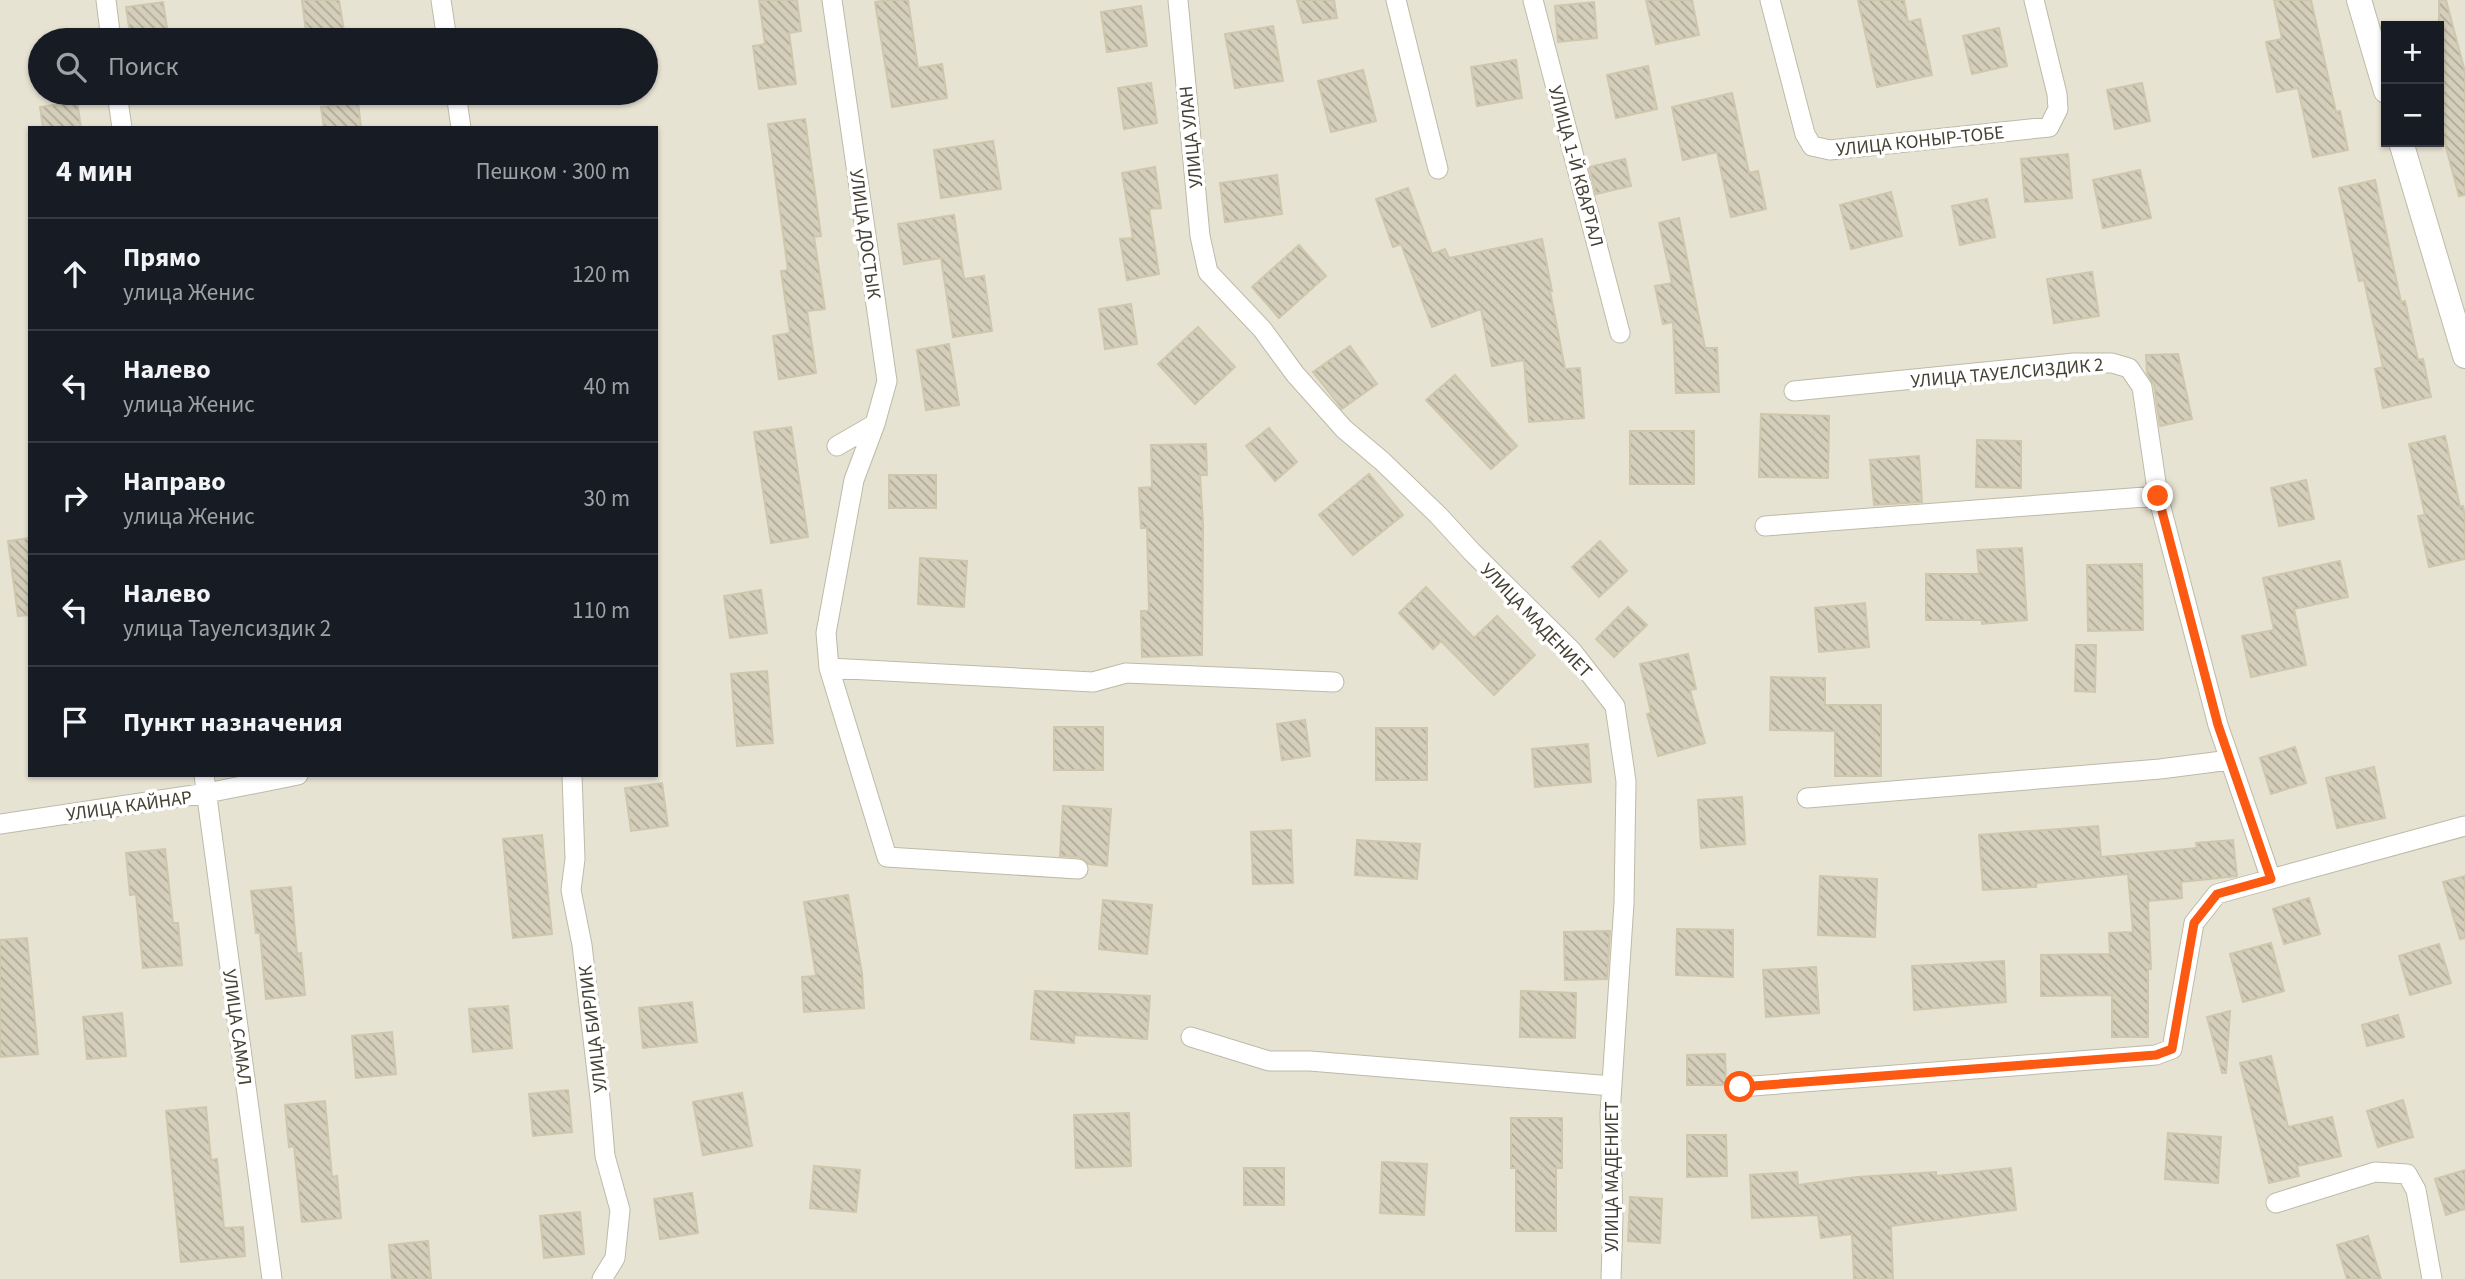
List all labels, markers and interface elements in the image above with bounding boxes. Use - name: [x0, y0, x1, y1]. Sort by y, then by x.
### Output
- map controls: [2381, 21, 2444, 147]
- button: +: [2381, 21, 2444, 84]
- search box: [28, 28, 658, 105]
- icon: search: [52, 48, 90, 86]
- text: Поиск: [108, 48, 178, 85]
- street label: УЛИЦА 1-Й КВАРТАЛ: [1541, 83, 1610, 250]
- street label: УЛИЦА УЛАН: [1173, 84, 1210, 189]
- button: −: [2381, 84, 2444, 147]
- street label: УЛИЦА КОНЫР-ТОБЕ: [1835, 119, 2006, 164]
- text: 4 мин: [56, 150, 133, 193]
- text: Пешком · 300 m: [476, 155, 630, 188]
- street label: УЛИЦА ДОСТЫК: [842, 168, 887, 301]
- text: Прямо: [123, 239, 201, 276]
- icon: ahead: [56, 255, 94, 293]
- text: 120 m: [572, 258, 630, 291]
- text: улица Женис: [123, 276, 255, 309]
- text: Налево: [123, 351, 211, 388]
- street label: УЛИЦА ТАУЕЛСИЗДИК 2: [1910, 352, 2105, 395]
- icon: left: [56, 367, 94, 405]
- text: 40 m: [583, 370, 630, 403]
- text: улица Женис: [123, 388, 255, 421]
- text: Направо: [123, 463, 226, 500]
- icon: right: [56, 479, 94, 517]
- route end: [2142, 480, 2173, 511]
- text: 30 m: [583, 482, 630, 515]
- text: улица Женис: [123, 500, 255, 533]
- street label: УЛИЦА МАДЕНИЕТ: [1474, 557, 1598, 685]
- text: Налево: [123, 575, 211, 612]
- icon: left: [56, 591, 94, 629]
- text: 110 m: [572, 594, 630, 627]
- text: улица Тауелсиздик 2: [123, 612, 331, 645]
- icon: arrive: [56, 703, 94, 741]
- text: Пункт назначения: [123, 704, 343, 741]
- street label: УЛИЦА КАЙНАР: [65, 784, 194, 829]
- street label: УЛИЦА БИРЛИК: [572, 964, 615, 1094]
- street label: УЛИЦА САМАЛ: [215, 967, 258, 1087]
- route start: [1724, 1071, 1755, 1102]
- street label: УЛИЦА МАДЕНИЕТ: [1599, 1102, 1626, 1252]

